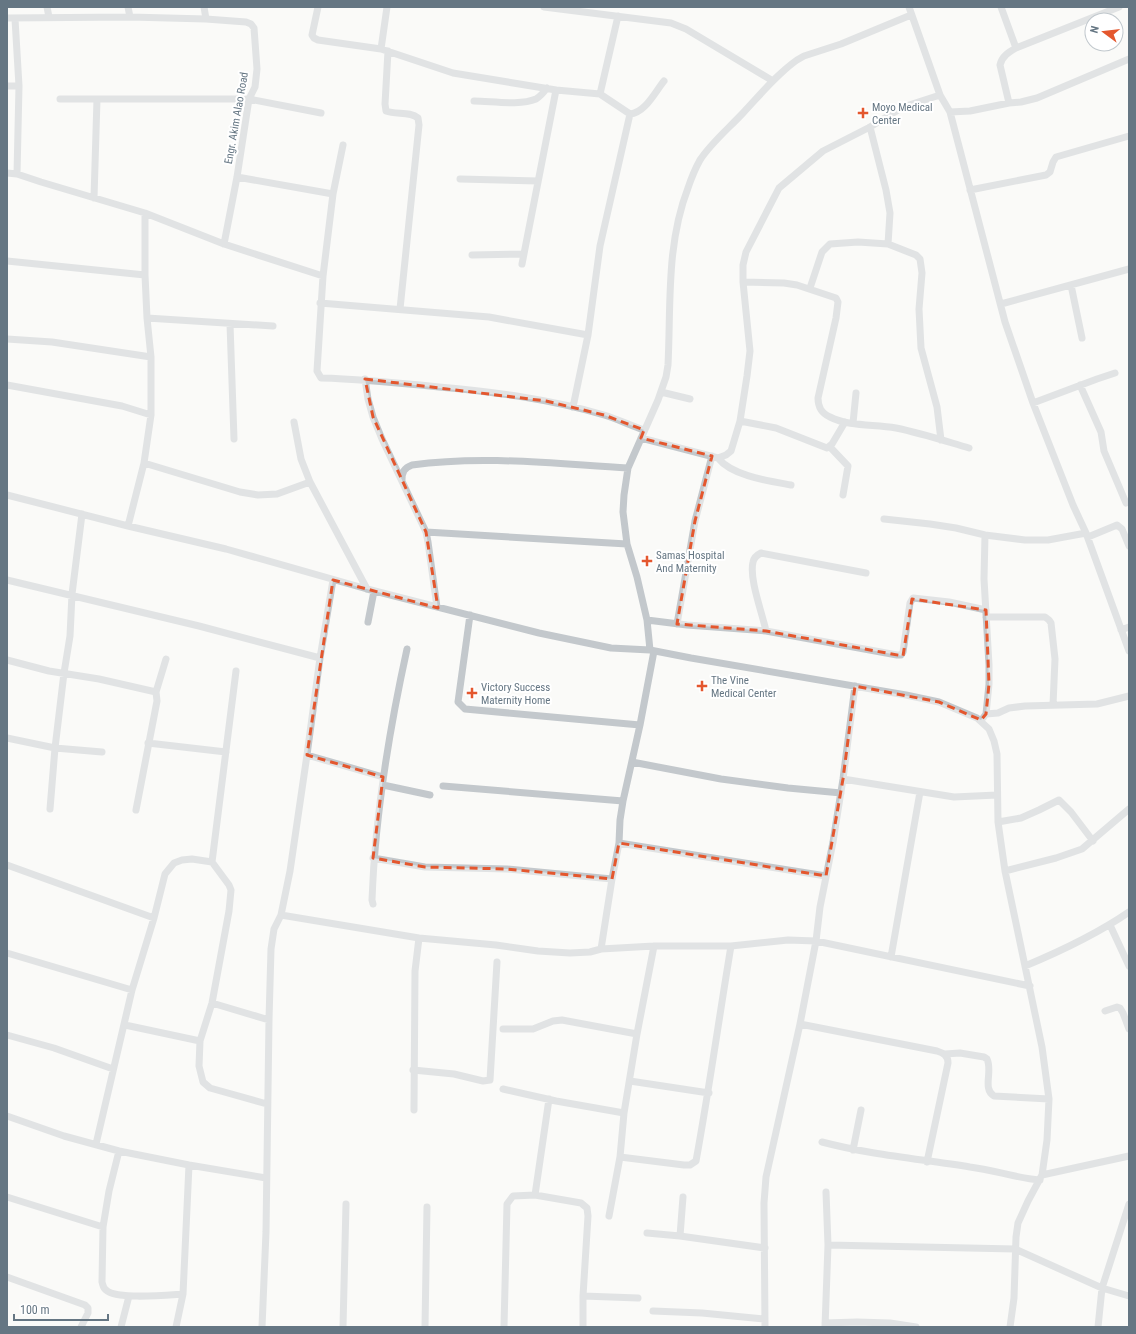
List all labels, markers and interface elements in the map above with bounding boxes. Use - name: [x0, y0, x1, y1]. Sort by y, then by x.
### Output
- north arrow: [1084, 12, 1124, 52]
- text: N: [1088, 24, 1102, 34]
- street label: Engr. Akim Alao Road: [222, 71, 251, 165]
- place label: Moyo Medical Center: [872, 101, 933, 127]
- marker: Moyo Medical Center: [857, 107, 869, 119]
- place label: Samas Hospital And Maternity: [656, 549, 724, 575]
- marker: Samas Hospital And Maternity: [641, 555, 653, 567]
- place label: The Vine Medical Center: [711, 674, 777, 700]
- marker: The Vine Medical Center: [696, 680, 708, 692]
- place label: Victory Success Maternity Home: [481, 681, 550, 707]
- marker: Victory Success Maternity Home: [466, 687, 478, 699]
- scale bar: [14, 1296, 108, 1322]
- text: 100 m: [20, 1303, 50, 1317]

